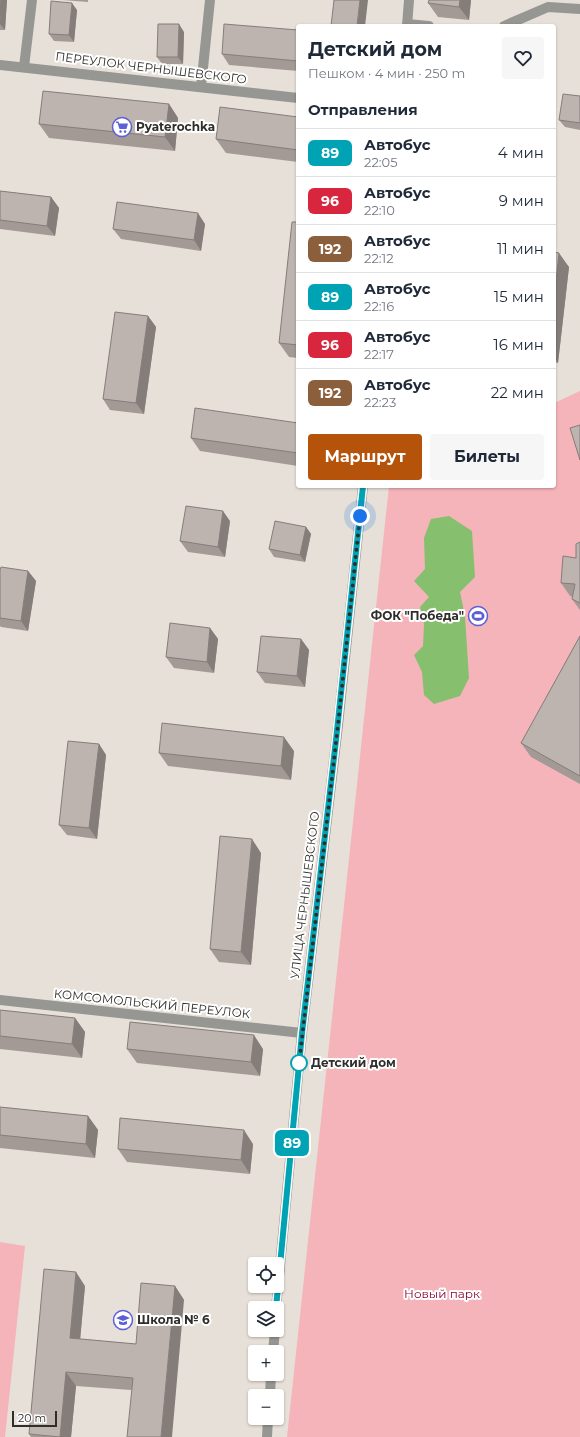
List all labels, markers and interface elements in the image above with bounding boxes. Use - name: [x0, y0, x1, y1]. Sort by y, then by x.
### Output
- button: heart: [502, 37, 544, 79]
- text: Детский дом: [308, 38, 442, 61]
- street label: ПЕРЕУЛОК ЧЕРНЫШЕВСКОГО: [55, 48, 247, 87]
- text: Пешком · 4 мин · 250 m: [308, 65, 465, 81]
- text: Отправления: [308, 100, 418, 119]
- supermarket icon: Pyaterochka: [111, 116, 133, 138]
- place label: Pyaterochka: [136, 119, 215, 134]
- text: Автобус: [364, 135, 431, 154]
- text: 4 мин: [498, 143, 544, 162]
- text: 89: [321, 144, 339, 162]
- text: 22:05: [364, 154, 398, 170]
- text: Автобус: [364, 183, 431, 202]
- text: 9 мин: [499, 191, 544, 210]
- text: 96: [321, 192, 339, 210]
- text: 22:10: [364, 202, 395, 218]
- text: Автобус: [364, 231, 431, 250]
- text: 11 мин: [497, 239, 544, 258]
- text: 192: [319, 240, 341, 258]
- text: 22:12: [364, 250, 394, 266]
- text: Автобус: [364, 279, 431, 298]
- text: 15 мин: [494, 287, 544, 306]
- text: 89: [321, 288, 339, 306]
- text: 22:16: [364, 298, 394, 314]
- text: Автобус: [364, 327, 431, 346]
- text: 16 мин: [493, 335, 544, 354]
- text: 96: [321, 336, 339, 354]
- text: 22:17: [364, 346, 394, 362]
- text: Автобус: [364, 375, 431, 394]
- text: 22 мин: [491, 383, 544, 402]
- text: 192: [319, 384, 341, 402]
- text: 22:23: [364, 394, 396, 410]
- button: Маршрут: [308, 434, 422, 480]
- button: Билеты: [430, 434, 544, 480]
- your location: [350, 506, 370, 526]
- sports icon: ФОК "Победа": [467, 605, 489, 627]
- place label: ФОК "Победа": [371, 608, 464, 623]
- street label: УЛИЦА ЧЕРНЫШЕВСКОГО: [287, 810, 322, 980]
- street label: КОМСОМОЛЬСКИЙ ПЕРЕУЛОК: [53, 986, 252, 1021]
- marker: Детский дом: [290, 1054, 308, 1072]
- place label: Детский дом: [311, 1055, 396, 1070]
- line badge: 89: [274, 1130, 310, 1156]
- text: 89: [283, 1134, 301, 1152]
- map controls: [248, 1257, 284, 1425]
- button: locate: [248, 1257, 284, 1293]
- park label: Новый парк: [404, 1286, 480, 1301]
- button: layers: [248, 1301, 284, 1337]
- school or university icon: Школа № 6: [112, 1309, 134, 1331]
- place label: Школа № 6: [137, 1312, 210, 1327]
- button: +: [248, 1345, 284, 1381]
- button: −: [248, 1389, 284, 1425]
- scale bar: [12, 1409, 57, 1428]
- text: 20 m: [18, 1411, 46, 1425]

